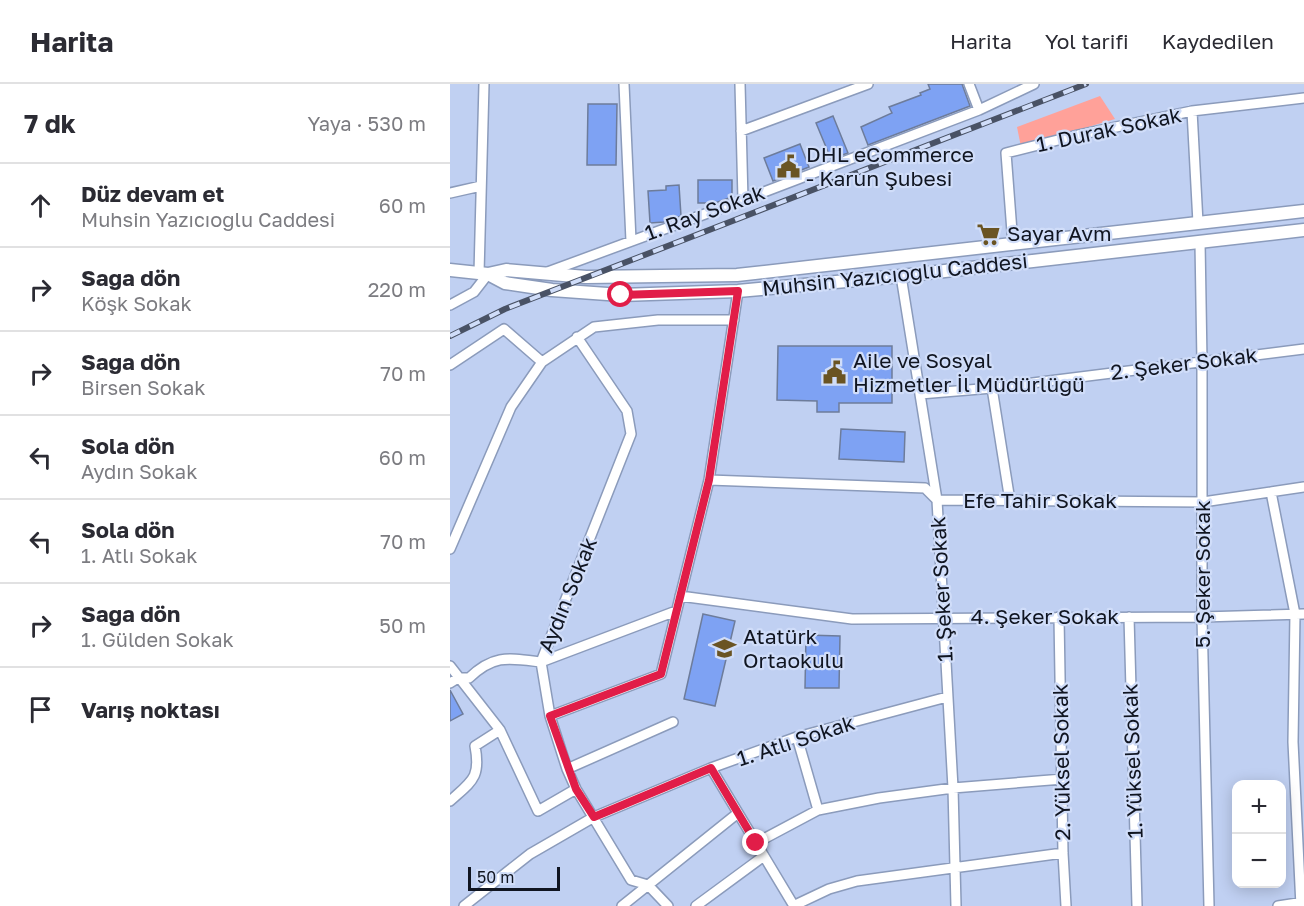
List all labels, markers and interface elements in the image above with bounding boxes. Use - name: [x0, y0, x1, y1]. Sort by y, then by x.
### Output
- text: Harita: [30, 25, 114, 58]
- text: Harita: [950, 28, 1012, 54]
- text: Yol tarifi: [1045, 28, 1129, 54]
- text: Kaydedilen: [1162, 28, 1274, 54]
- street label: 1. Durak Sokak: [1034, 101, 1184, 157]
- text: 7 dk: [24, 108, 76, 139]
- text: Yaya · 530 m: [308, 111, 426, 135]
- place label: DHL eCommerce - Karun Şubesi: [806, 141, 974, 191]
- public building icon: DHL eCommerce - Karun Şubesi: [775, 154, 801, 180]
- street label: 1. Ray Sokak: [641, 178, 768, 246]
- text: Düz devam et: [81, 180, 224, 207]
- icon: ahead: [24, 189, 57, 222]
- text: 60 m: [379, 193, 426, 217]
- text: Muhsin Yazıcıoğlu Caddesi: [81, 207, 335, 231]
- place label: Sayar Avm: [1007, 220, 1111, 246]
- supermarket icon: Sayar Avm: [976, 221, 1002, 247]
- street label: Muhsin Yazıcıoğlu Caddesi: [761, 247, 1029, 301]
- text: Sağa dön: [81, 264, 180, 291]
- icon: right: [24, 273, 57, 306]
- text: 220 m: [368, 277, 426, 301]
- route start: [607, 281, 633, 307]
- text: Köşk Sokak: [81, 291, 192, 315]
- street label: 2. Şeker Sokak: [1109, 341, 1259, 385]
- place label: Aile ve Sosyal Hizmetler İl Müdürlüğü: [853, 347, 1085, 397]
- text: Sağa dön: [81, 348, 180, 375]
- icon: right: [24, 357, 57, 390]
- public building icon: Aile ve Sosyal Hizmetler İl Müdürlüğü: [822, 360, 848, 386]
- text: 70 m: [380, 361, 426, 385]
- text: Birsen Sokak: [81, 375, 206, 399]
- text: Sola dön: [81, 432, 175, 459]
- icon: left: [24, 441, 57, 474]
- text: 60 m: [379, 445, 426, 469]
- text: Aydın Sokak: [81, 459, 197, 483]
- street label: Efe Tahir Sokak: [963, 487, 1117, 513]
- street label: 5. Şeker Sokak: [1189, 500, 1215, 648]
- street label: 1. Şeker Sokak: [924, 515, 958, 663]
- text: Sola dön: [81, 516, 175, 543]
- icon: left: [24, 525, 57, 558]
- text: 70 m: [380, 529, 426, 553]
- street label: Aydın Sokak: [532, 533, 602, 656]
- text: 1. Atlı Sokak: [81, 543, 198, 567]
- text: Sağa dön: [81, 600, 180, 627]
- street label: 4. Şeker Sokak: [971, 603, 1119, 629]
- icon: right: [24, 609, 57, 642]
- text: 50 m: [379, 613, 426, 637]
- place label: Atatürk Ortaokulu: [743, 623, 844, 673]
- text: 1. Gülden Sokak: [81, 627, 234, 651]
- school or university icon: Atatürk Ortaokulu: [712, 636, 738, 662]
- street label: 2. Yüksel Sokak: [1047, 683, 1075, 841]
- street label: 1. Yüksel Sokak: [1116, 683, 1148, 839]
- icon: arrive: [24, 693, 57, 726]
- text: Varış noktası: [81, 696, 220, 723]
- street label: 1. Atlı Sokak: [733, 709, 858, 771]
- map controls: [1232, 780, 1286, 888]
- button: +: [1232, 780, 1286, 834]
- route end: [742, 829, 768, 855]
- button: −: [1232, 834, 1286, 888]
- scale bar: [468, 864, 560, 892]
- text: 50 m: [477, 867, 514, 887]

